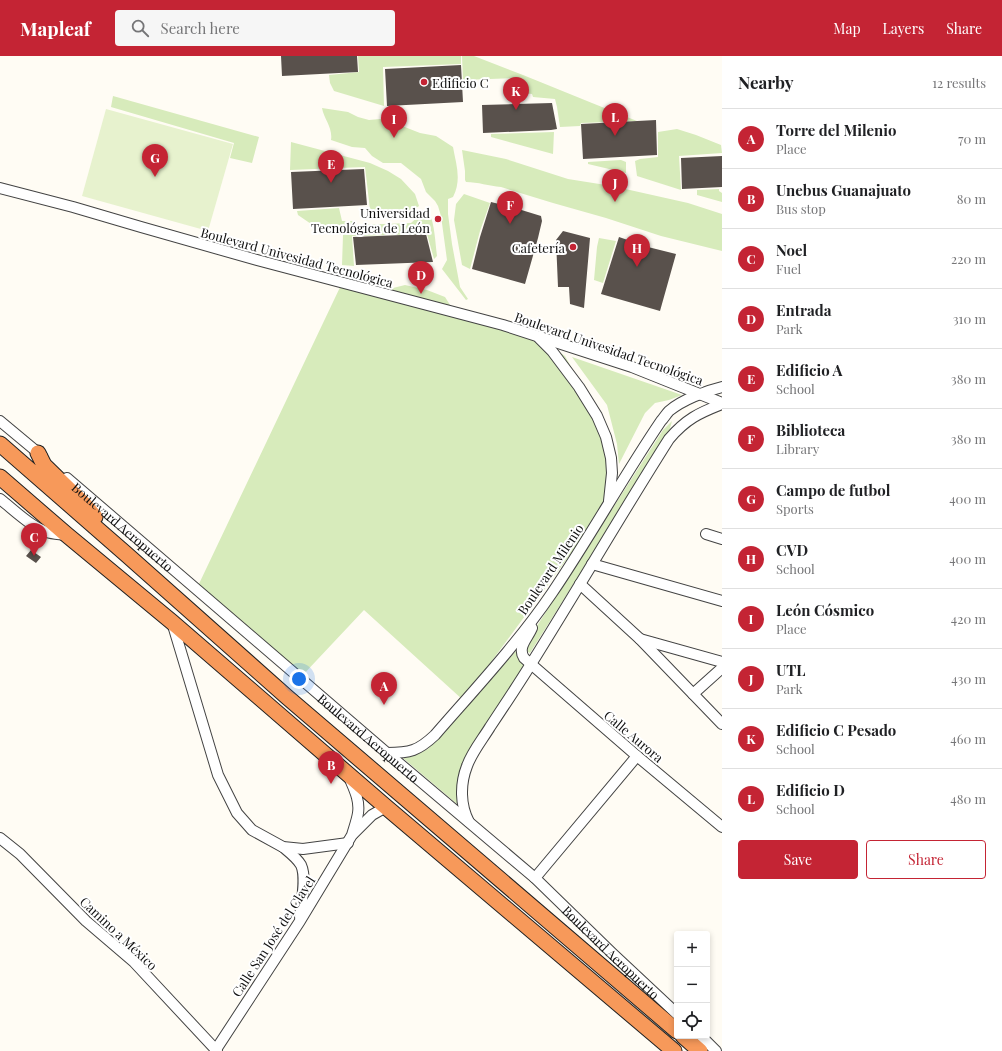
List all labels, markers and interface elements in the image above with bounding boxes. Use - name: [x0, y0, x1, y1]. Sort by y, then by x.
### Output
- search box: [115, 10, 395, 46]
- text: Mapleaf: [20, 15, 91, 41]
- icon: search: [129, 17, 151, 39]
- text: Search here: [161, 18, 240, 38]
- text: Map: [833, 19, 861, 38]
- text: Layers: [883, 19, 924, 38]
- text: Share: [946, 19, 982, 38]
- text: Nearby: [738, 71, 793, 93]
- place label: Edificio C: [432, 74, 489, 91]
- text: 12 results: [932, 74, 986, 91]
- marker: Edificio C: [419, 77, 429, 87]
- pin: K: [503, 77, 529, 110]
- pin: L: [602, 103, 628, 136]
- pin: I: [381, 105, 407, 138]
- text: Torre del Milenio: [776, 120, 896, 140]
- text: A: [747, 130, 755, 147]
- text: 70 m: [958, 130, 986, 147]
- text: Place: [776, 140, 807, 157]
- pin: G: [142, 144, 168, 177]
- pin: E: [318, 150, 344, 183]
- pin: J: [602, 169, 628, 202]
- text: Unebus Guanajuato: [776, 180, 911, 200]
- text: B: [747, 190, 755, 207]
- text: 80 m: [957, 190, 986, 207]
- pin: F: [497, 191, 523, 224]
- text: Bus stop: [776, 200, 826, 217]
- place label: Universidad Tecnológica de León: [311, 204, 430, 236]
- marker: Universidad Tecnológica de León: [433, 214, 443, 224]
- street label: Boulevard Univesidad Tecnológica: [199, 223, 396, 291]
- pin: H: [624, 234, 650, 267]
- place label: Cafetería: [512, 239, 566, 256]
- text: Noel: [776, 240, 807, 260]
- marker: Cafetería: [568, 242, 578, 252]
- text: C: [746, 250, 756, 267]
- text: 220 m: [951, 250, 986, 267]
- text: Fuel: [776, 260, 801, 277]
- pin: D: [408, 261, 434, 294]
- text: Entrada: [776, 300, 832, 320]
- street label: Boulevard Univesidad Tecnológica: [512, 308, 706, 389]
- text: D: [746, 310, 756, 327]
- text: 310 m: [953, 310, 986, 327]
- text: Park: [776, 320, 803, 337]
- text: Edificio A: [776, 360, 843, 380]
- text: E: [747, 370, 755, 387]
- text: 380 m: [951, 370, 986, 387]
- text: School: [776, 380, 815, 397]
- text: Biblioteca: [776, 420, 845, 440]
- text: F: [747, 430, 755, 447]
- text: 380 m: [951, 430, 986, 447]
- text: Library: [776, 440, 819, 457]
- street label: Boulevard Aeropuerto: [69, 478, 177, 574]
- text: Campo de futbol: [776, 480, 890, 500]
- text: G: [746, 490, 756, 507]
- text: 400 m: [949, 490, 986, 507]
- text: Sports: [776, 500, 814, 517]
- street label: Boulevard Milenio: [513, 520, 587, 618]
- pin: C: [21, 523, 47, 556]
- text: CVD: [776, 540, 808, 560]
- text: H: [746, 550, 756, 567]
- text: 400 m: [949, 550, 986, 567]
- text: School: [776, 560, 815, 577]
- text: León Cósmico: [776, 600, 874, 620]
- text: I: [749, 610, 753, 627]
- text: 420 m: [951, 610, 986, 627]
- text: Place: [776, 620, 807, 637]
- text: UTL: [776, 660, 806, 680]
- your location: [289, 669, 309, 689]
- text: J: [749, 670, 753, 687]
- text: 430 m: [951, 670, 986, 687]
- pin: A: [371, 672, 397, 705]
- text: Park: [776, 680, 803, 697]
- street label: Boulevard Aeropuerto: [315, 689, 423, 785]
- street label: Calle Aurora: [601, 706, 668, 766]
- text: Edificio C Pesado: [776, 720, 896, 740]
- text: K: [746, 730, 756, 747]
- text: 460 m: [950, 730, 986, 747]
- text: School: [776, 740, 815, 757]
- pin: B: [318, 751, 344, 784]
- text: Edificio D: [776, 780, 845, 800]
- text: L: [747, 790, 755, 807]
- text: 480 m: [950, 790, 986, 807]
- text: School: [776, 800, 815, 817]
- button: Save: [738, 840, 858, 879]
- button: Share: [866, 840, 986, 879]
- street label: Calle San José del Clavel: [228, 872, 319, 1000]
- street label: Camino a México: [77, 893, 161, 973]
- street label: Boulevard Aeropuerto: [559, 901, 664, 1002]
- map controls: [674, 931, 710, 1039]
- button: +: [674, 931, 710, 967]
- button: −: [674, 967, 710, 1003]
- button: locate: [674, 1003, 710, 1039]

